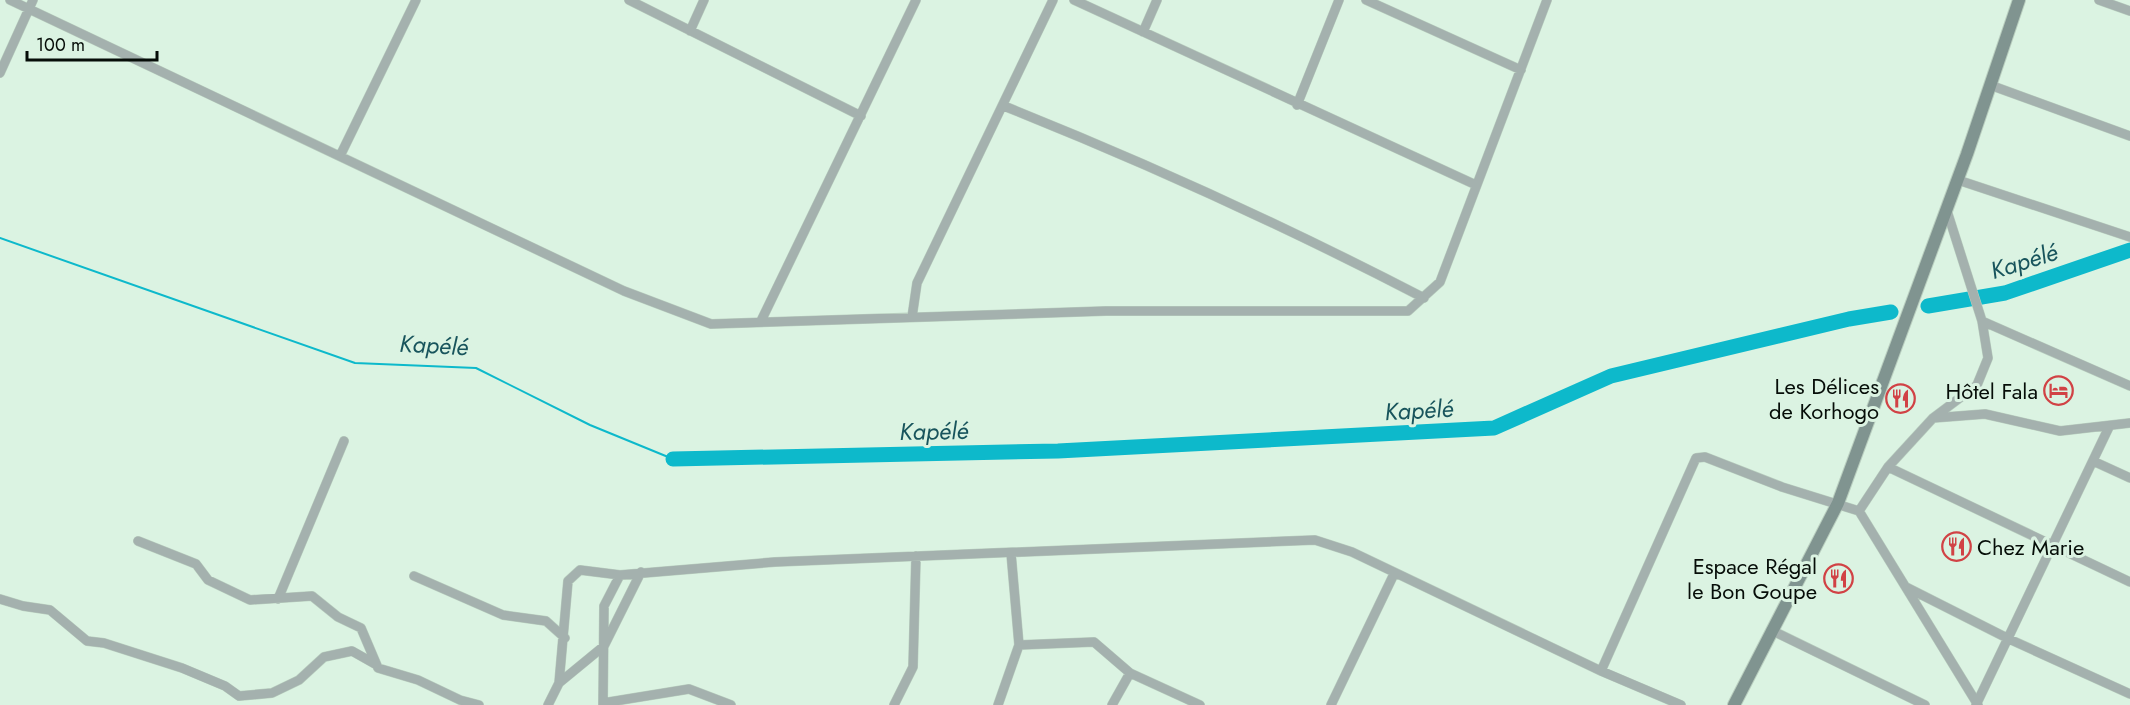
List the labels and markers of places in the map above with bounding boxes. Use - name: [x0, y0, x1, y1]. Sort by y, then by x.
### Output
- place label: Les Délices de Korhogo: [1769, 370, 1879, 427]
- place label: Hôtel Fala: [1945, 375, 2038, 407]
- hotel icon: Hôtel Fala: [2043, 375, 2075, 407]
- restaurant icon: Les Délices de Korhogo: [1884, 383, 1916, 415]
- restaurant icon: Chez Marie: [1940, 531, 1972, 563]
- place label: Chez Marie: [1977, 531, 2084, 563]
- place label: Espace Régal le Bon Goupe: [1687, 550, 1817, 607]
- restaurant icon: Espace Régal le Bon Goupe: [1822, 563, 1854, 595]

